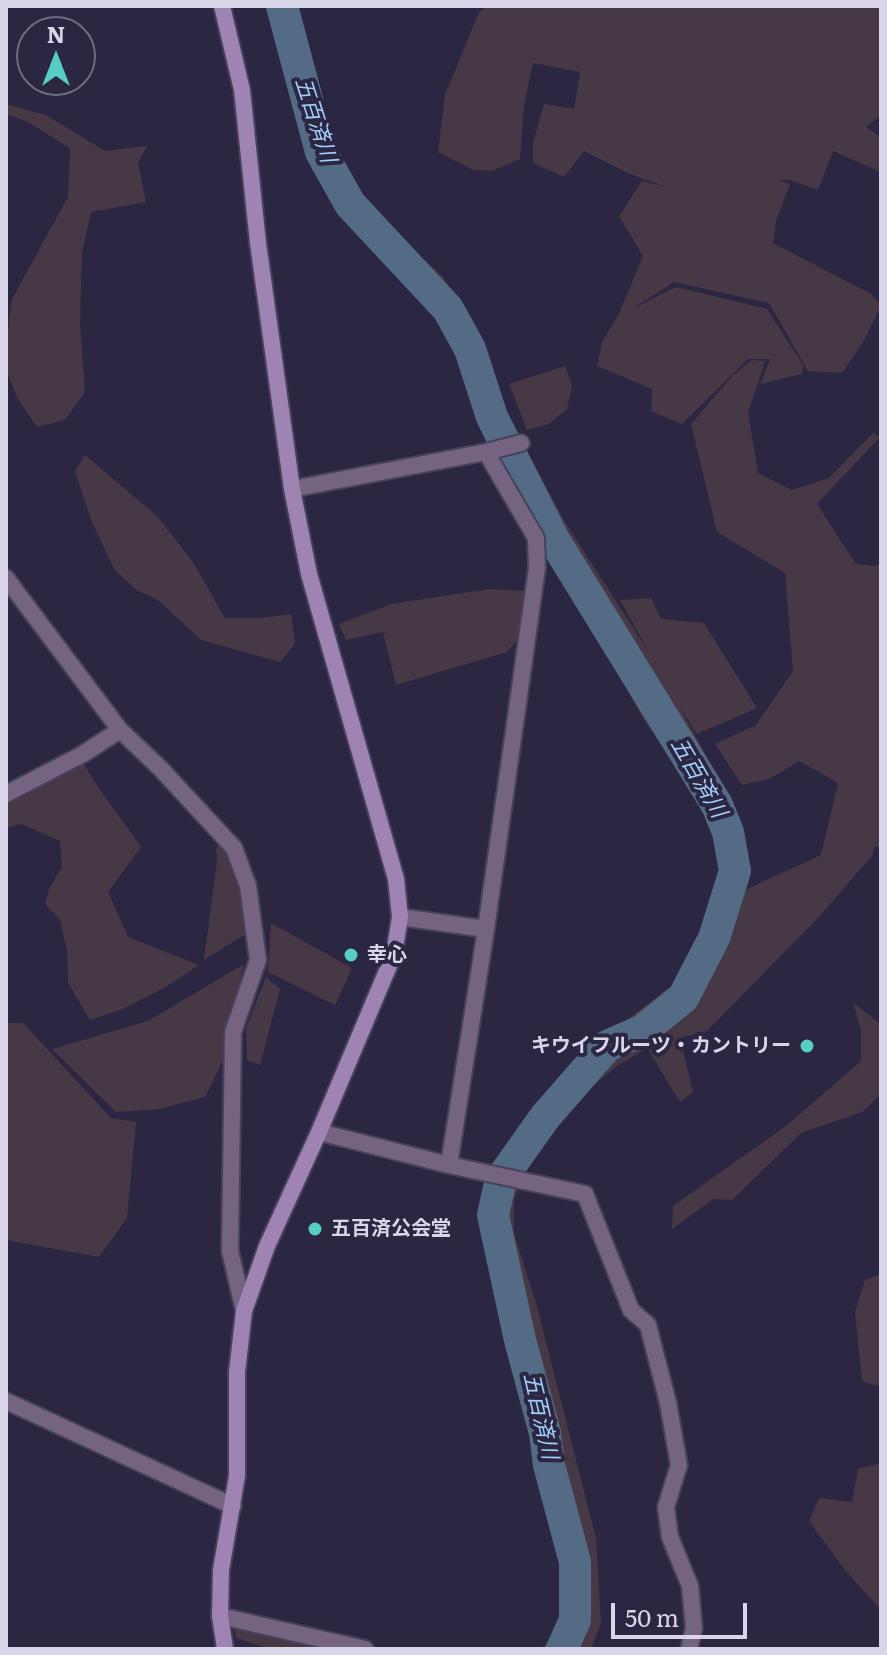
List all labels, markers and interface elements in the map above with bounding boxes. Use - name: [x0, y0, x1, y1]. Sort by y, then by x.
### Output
- north arrow: [16, 16, 96, 96]
- text: N: [47, 17, 65, 50]
- water label: 五百済川: [289, 74, 341, 166]
- water label: 五百済川: [665, 733, 731, 823]
- place label: 幸心: [367, 943, 407, 967]
- marker: 幸心: [342, 946, 360, 964]
- place label: キウイフルーツ・カントリー: [531, 1034, 791, 1058]
- marker: キウイフルーツ・カントリー: [798, 1037, 816, 1055]
- place label: 五百済公会堂: [331, 1217, 451, 1241]
- marker: 五百済公会堂: [306, 1220, 324, 1238]
- water label: 五百済川: [517, 1370, 563, 1462]
- scale bar: [615, 1587, 751, 1637]
- text: 50 m: [625, 1599, 679, 1634]

